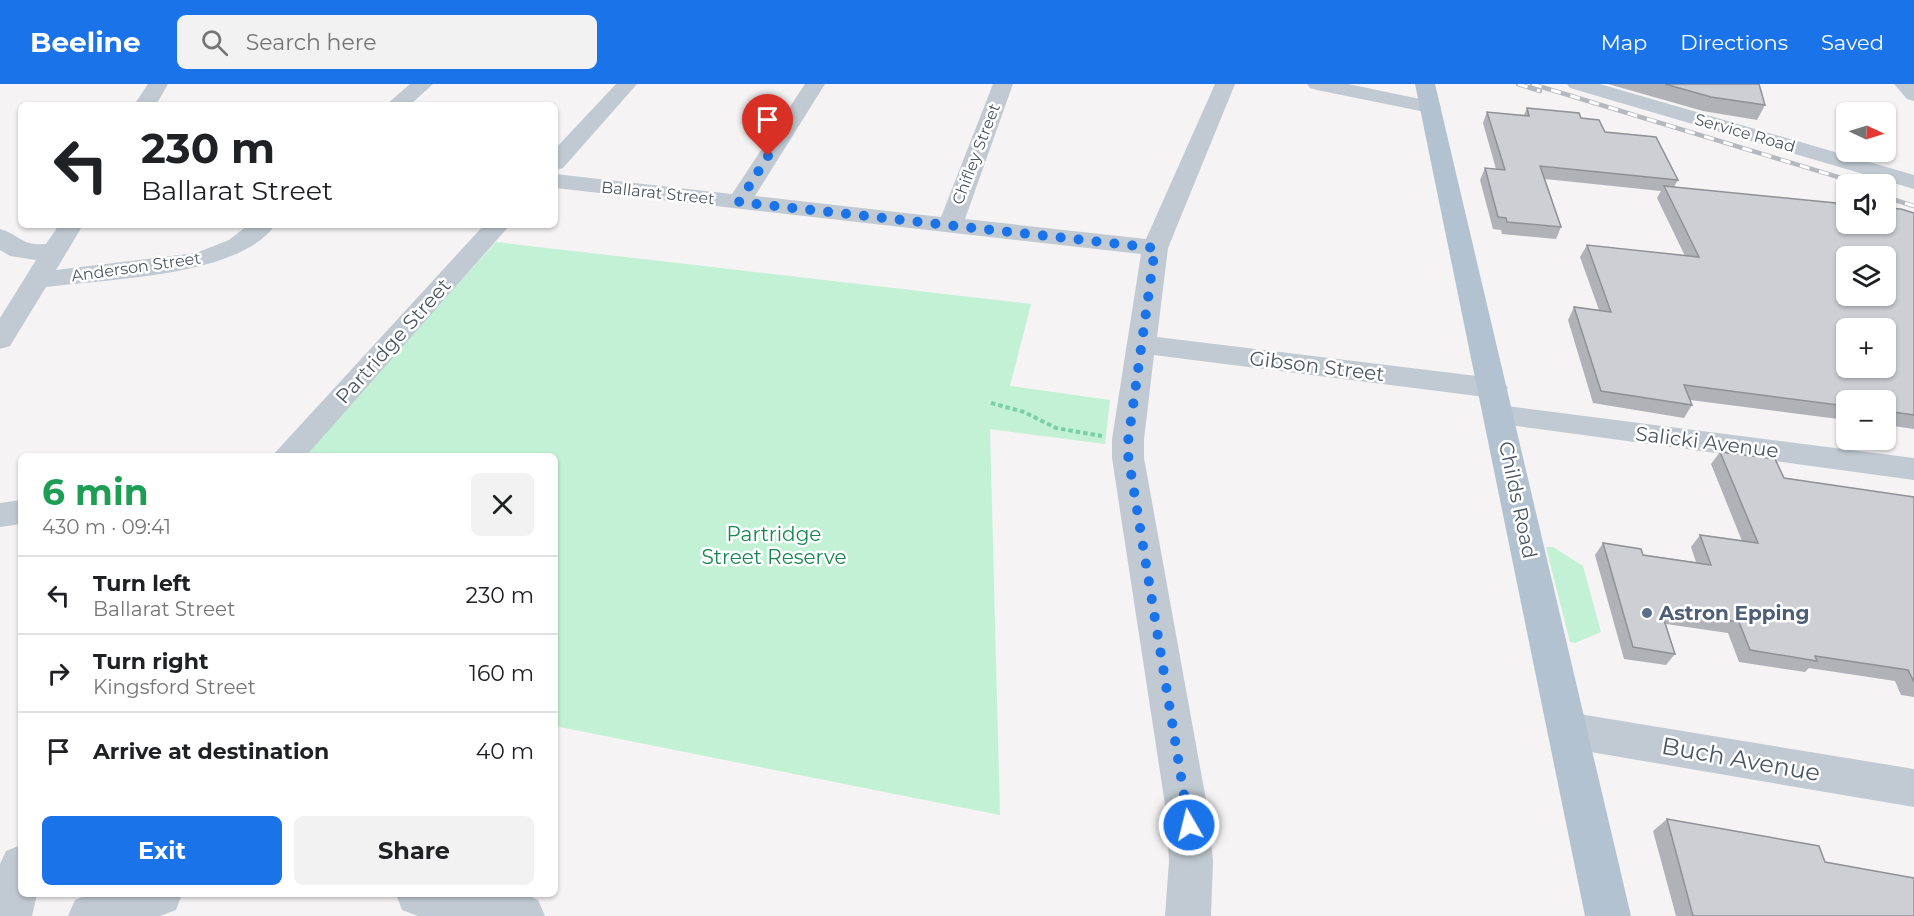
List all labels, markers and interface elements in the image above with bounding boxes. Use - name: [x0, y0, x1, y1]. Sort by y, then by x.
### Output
- search box: [177, 15, 597, 69]
- text: Beeline: [30, 25, 141, 59]
- icon: search: [198, 26, 231, 59]
- text: Search here: [246, 29, 377, 56]
- text: Map: [1601, 30, 1647, 55]
- text: Directions: [1680, 30, 1788, 55]
- text: Saved: [1821, 30, 1884, 55]
- pin: [742, 94, 793, 156]
- street label: Chifley Street: [948, 100, 1004, 207]
- north arrow: [1836, 102, 1896, 162]
- map controls: [1836, 102, 1896, 450]
- icon: arrive: [751, 103, 784, 136]
- street label: Service Road: [1693, 110, 1797, 156]
- text: 230 m: [141, 122, 275, 174]
- icon: left: [42, 126, 120, 204]
- text: Ballarat Street: [141, 174, 333, 207]
- button: sound: [1836, 174, 1896, 234]
- street label: Ballarat Street: [600, 178, 716, 208]
- button: layers: [1836, 246, 1896, 306]
- street label: Anderson Street: [70, 248, 202, 285]
- street label: Partridge Street: [330, 273, 456, 409]
- button: +: [1836, 318, 1896, 378]
- street label: Gibson Street: [1248, 346, 1386, 386]
- button: −: [1836, 390, 1896, 450]
- street label: Salicki Avenue: [1634, 421, 1780, 463]
- street label: Childs Road: [1494, 439, 1542, 561]
- text: 6 min: [42, 470, 149, 514]
- button: close: [471, 473, 534, 536]
- text: 430 m · 09:41: [42, 515, 171, 539]
- park label: Partridge Street Reserve: [701, 522, 847, 569]
- text: Turn left: [93, 570, 191, 597]
- icon: left: [42, 579, 75, 612]
- text: 230 m: [465, 582, 534, 609]
- text: Ballarat Street: [93, 597, 235, 621]
- place label: Astron Epping: [1658, 601, 1810, 625]
- marker: Astron Epping: [1640, 606, 1654, 620]
- text: Turn right: [93, 648, 208, 675]
- icon: right: [42, 657, 75, 690]
- text: 160 m: [469, 660, 534, 687]
- text: Kingsford Street: [93, 675, 256, 699]
- street label: Buch Avenue: [1659, 731, 1823, 787]
- icon: arrive: [42, 735, 75, 768]
- text: Arrive at destination: [93, 738, 329, 765]
- text: 40 m: [476, 738, 534, 765]
- position arrow: [1157, 793, 1221, 857]
- button: Exit: [42, 816, 282, 885]
- button: Share: [294, 816, 534, 885]

